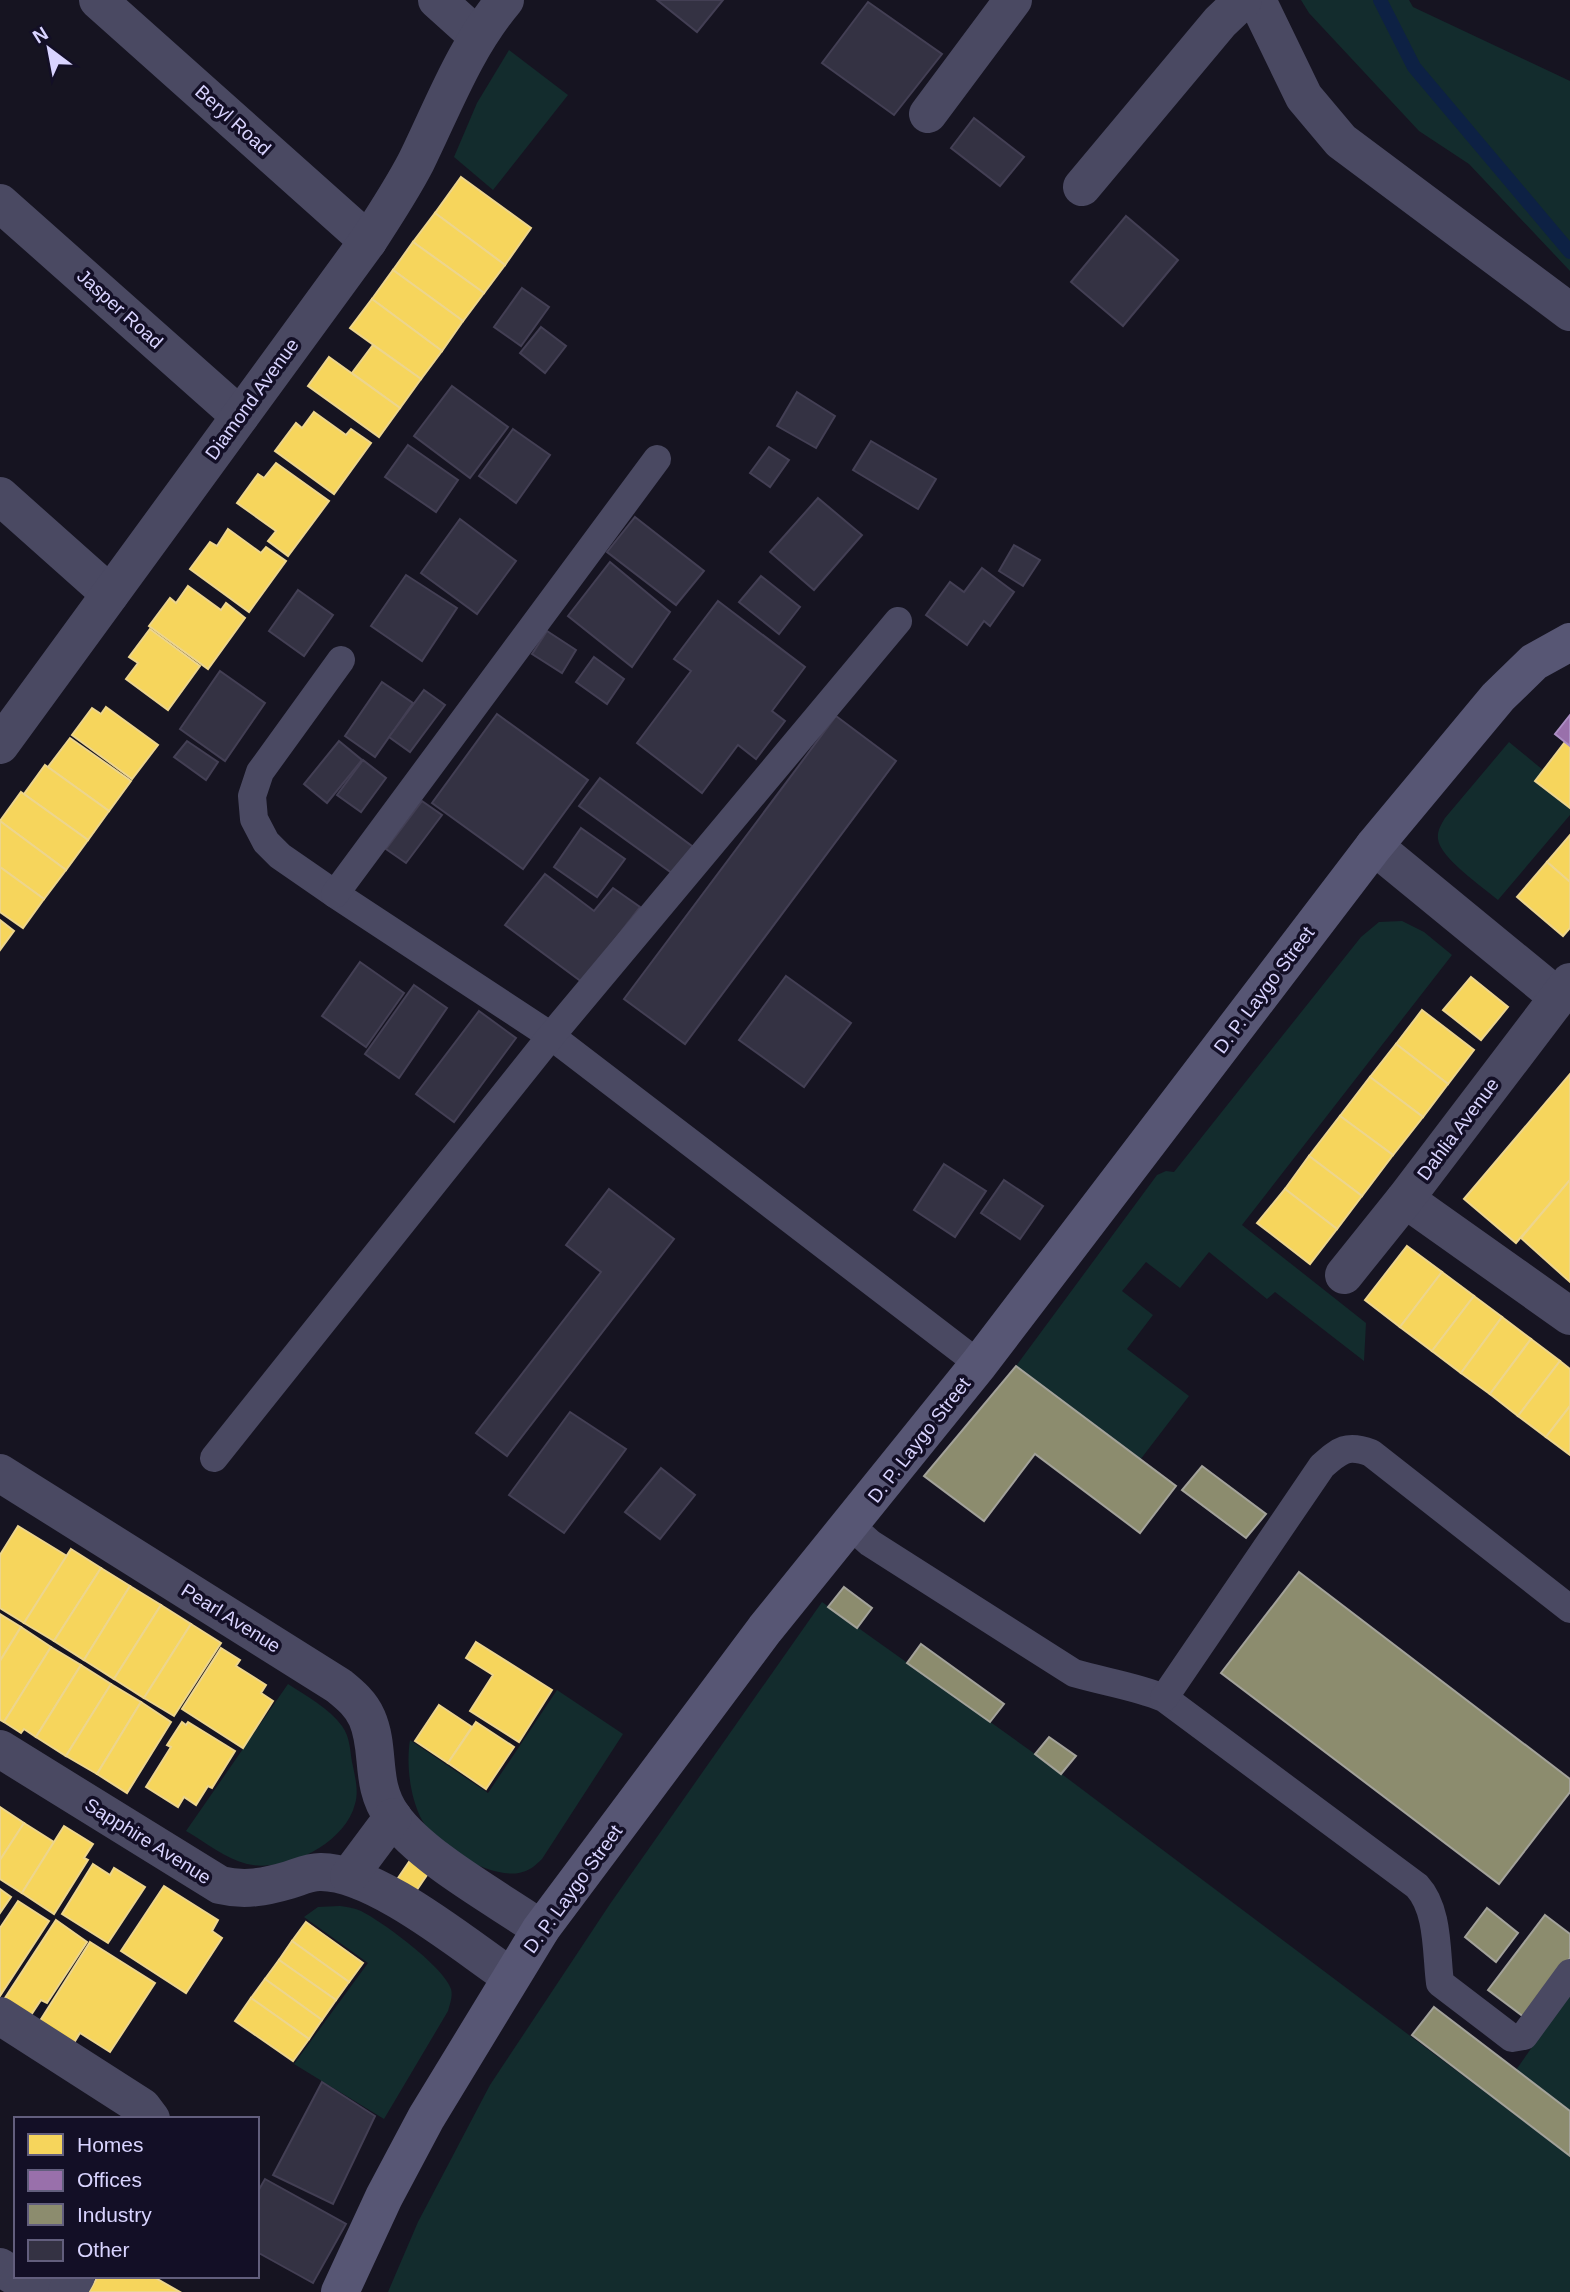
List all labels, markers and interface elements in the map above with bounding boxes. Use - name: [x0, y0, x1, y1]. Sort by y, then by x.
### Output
- north arrow: [14, 14, 84, 84]
- text: N: [29, 22, 52, 48]
- street label: Beryl Road: [191, 81, 275, 159]
- street label: Jasper Road: [73, 265, 167, 353]
- street label: Diamond Avenue: [201, 334, 303, 464]
- street label: D. P. Laygo Street: [1210, 922, 1319, 1057]
- street label: Dahlia Avenue: [1413, 1074, 1503, 1184]
- street label: D. P. Laygo Street: [864, 1373, 975, 1507]
- street label: Pearl Avenue: [178, 1579, 284, 1657]
- street label: Sapphire Avenue: [81, 1794, 215, 1888]
- street label: D. P. Laygo Street: [520, 1820, 627, 1957]
- legend: [14, 2117, 259, 2278]
- text: Homes: [77, 2133, 144, 2156]
- text: Offices: [77, 2168, 142, 2191]
- text: Industry: [77, 2203, 152, 2226]
- text: Other: [77, 2238, 130, 2261]

